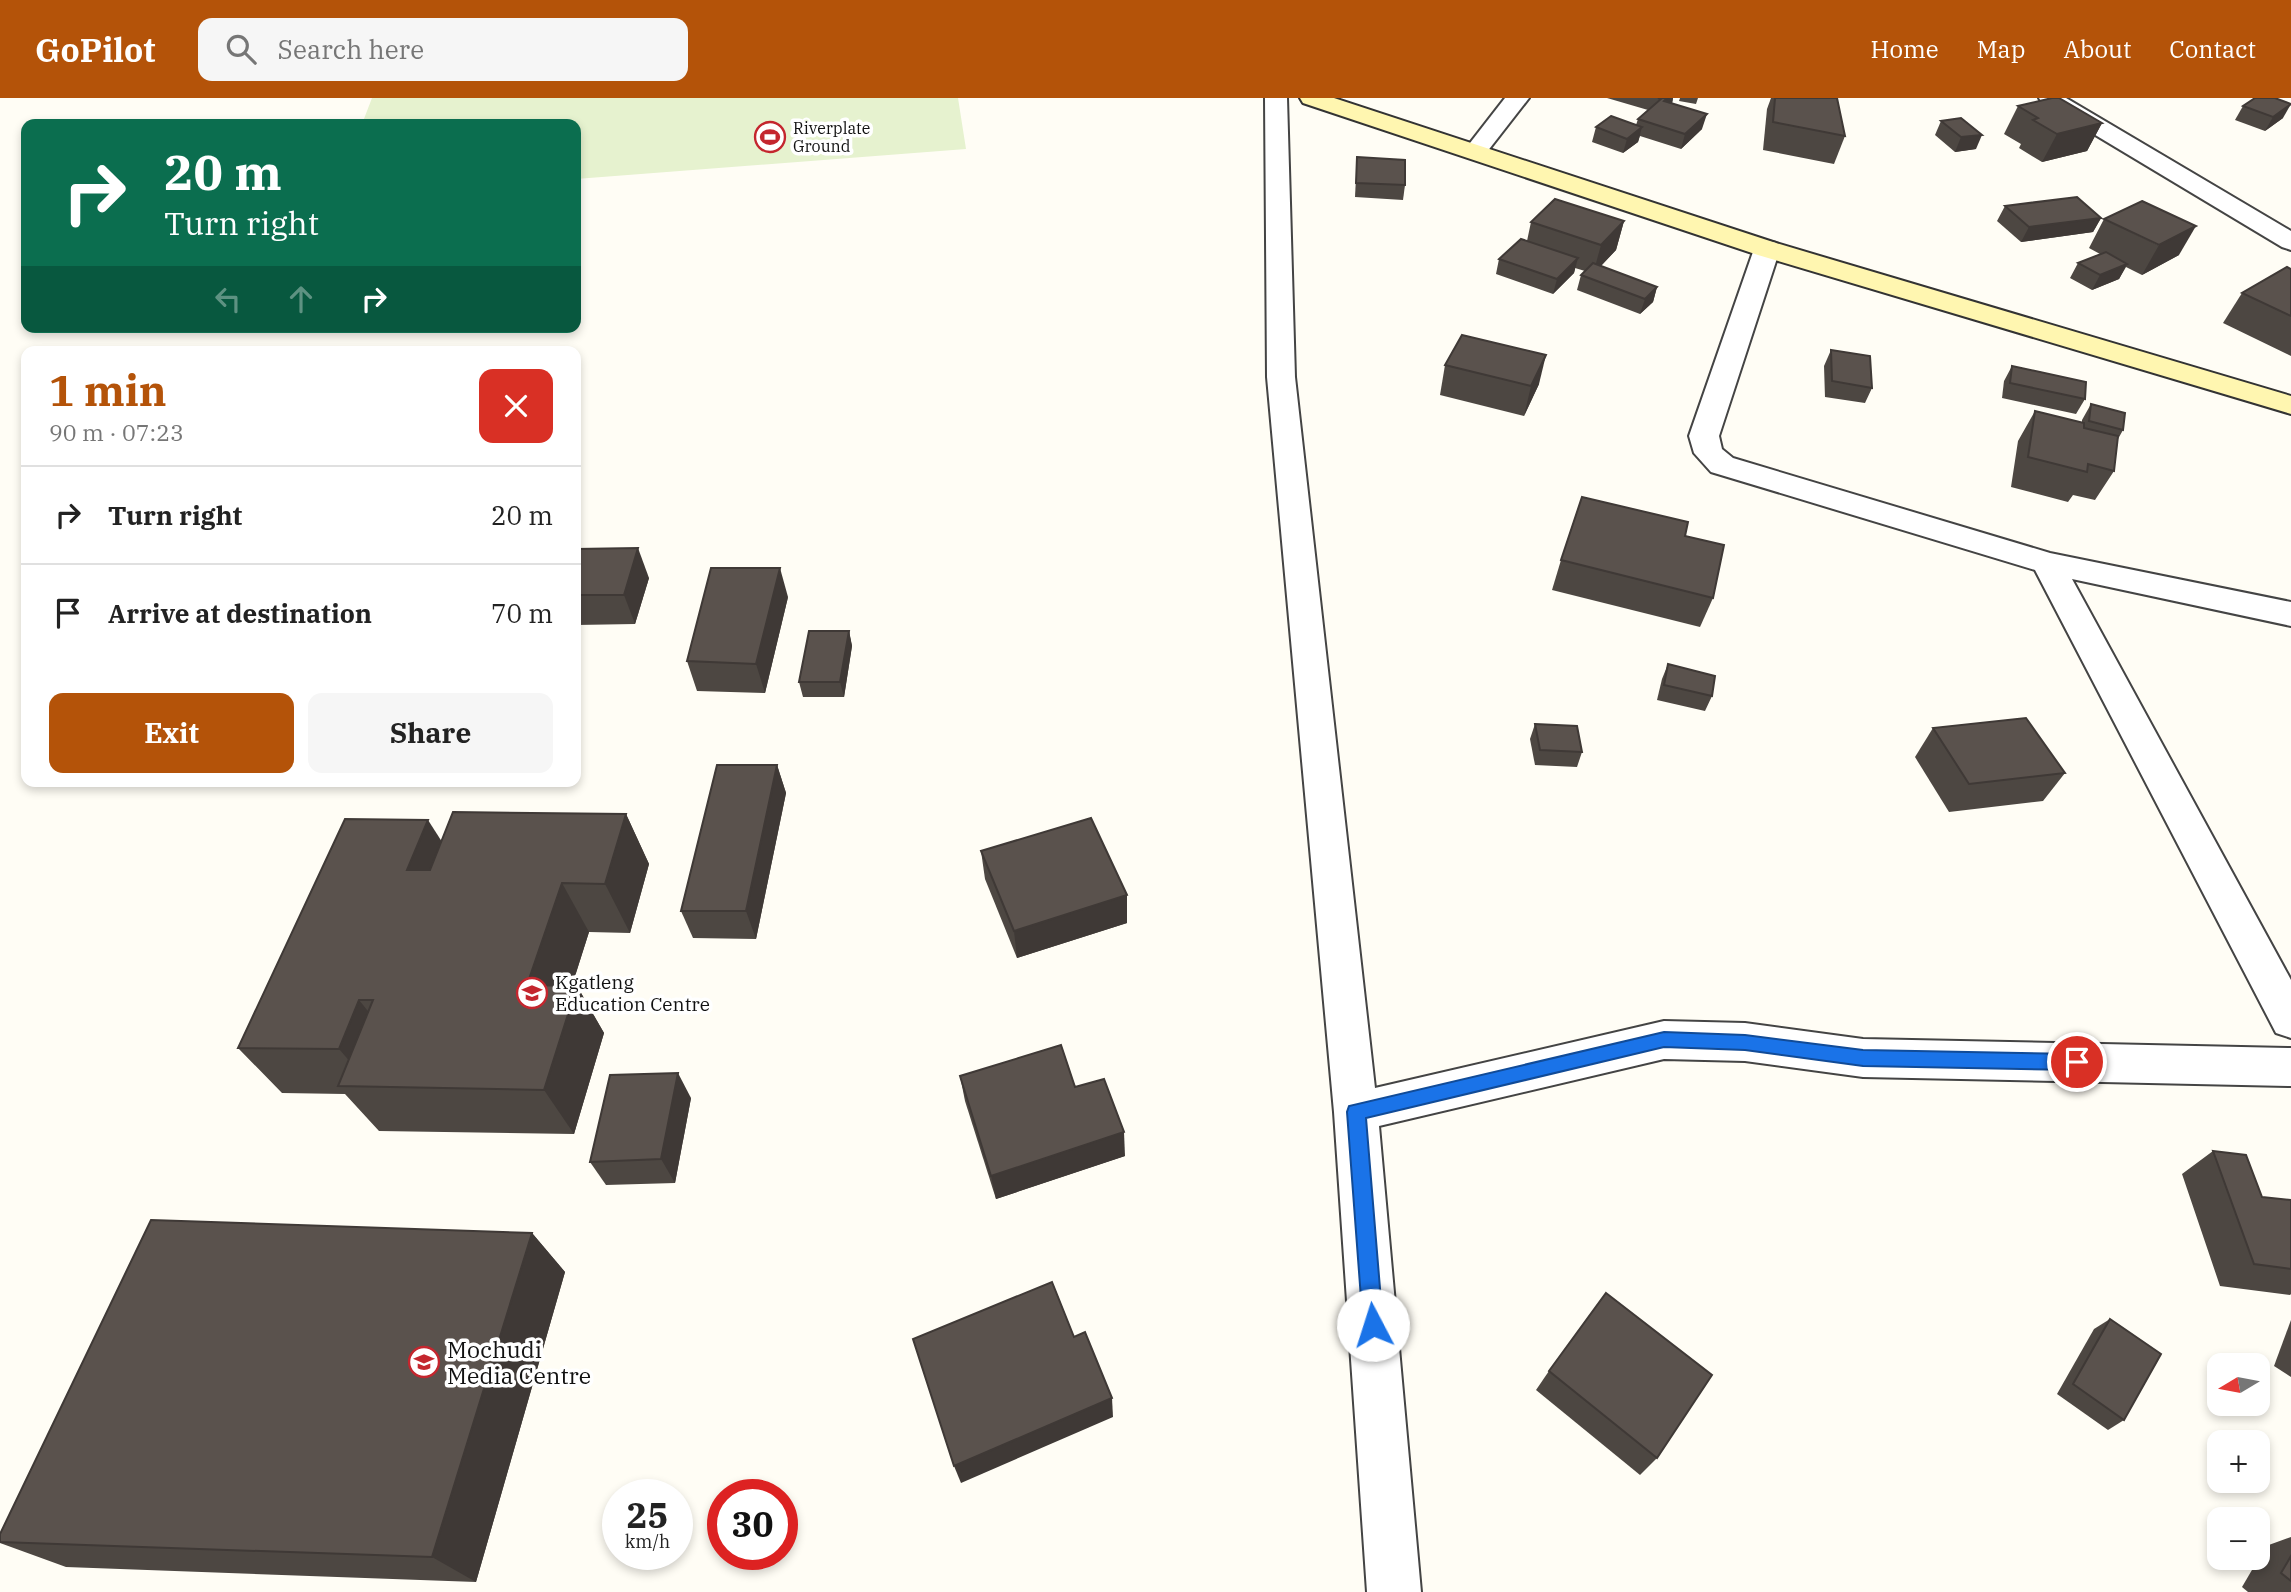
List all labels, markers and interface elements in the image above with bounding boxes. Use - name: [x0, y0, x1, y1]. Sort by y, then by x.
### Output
- search box: [198, 18, 688, 81]
- text: GoPilot: [35, 28, 156, 71]
- icon: search: [222, 30, 260, 68]
- text: Search here: [278, 32, 424, 66]
- text: Home: [1871, 33, 1939, 65]
- text: Map: [1977, 33, 2025, 65]
- text: About: [2063, 33, 2131, 65]
- text: Contact: [2169, 33, 2256, 65]
- place label: Riverplate Ground: [793, 118, 870, 156]
- sports icon: Riverplate Ground: [753, 120, 787, 154]
- text: 20 m: [164, 140, 282, 203]
- icon: right: [49, 147, 140, 238]
- text: Turn right: [164, 202, 319, 244]
- icon: left: [209, 280, 247, 318]
- icon: ahead: [282, 280, 320, 318]
- icon: right: [355, 280, 393, 318]
- text: 1 min: [49, 363, 167, 418]
- button: close: [479, 369, 553, 443]
- text: 90 m · 07:23: [49, 417, 184, 447]
- icon: right: [49, 496, 87, 534]
- text: Turn right: [108, 498, 242, 532]
- text: 20 m: [491, 498, 553, 532]
- icon: arrive: [49, 594, 87, 632]
- text: Arrive at destination: [108, 596, 372, 630]
- text: 70 m: [491, 596, 553, 630]
- button: Exit: [49, 693, 294, 773]
- button: Share: [308, 693, 553, 773]
- place label: Kgatleng Education Centre: [555, 970, 710, 1016]
- school or university icon: Kgatleng Education Centre: [515, 976, 549, 1010]
- pin: [2047, 1032, 2107, 1092]
- icon: arrive: [2058, 1043, 2096, 1081]
- position arrow: [1336, 1288, 1410, 1362]
- place label: Mochudi Media Centre: [447, 1334, 591, 1390]
- school or university icon: Mochudi Media Centre: [407, 1345, 441, 1379]
- north arrow: [2207, 1353, 2270, 1416]
- map controls: [2207, 1353, 2270, 1570]
- button: +: [2207, 1430, 2270, 1493]
- speed limit sign: 30: [707, 1479, 798, 1570]
- text: 25: [626, 1492, 669, 1538]
- button: −: [2207, 1507, 2270, 1570]
- text: km/h: [625, 1530, 670, 1553]

